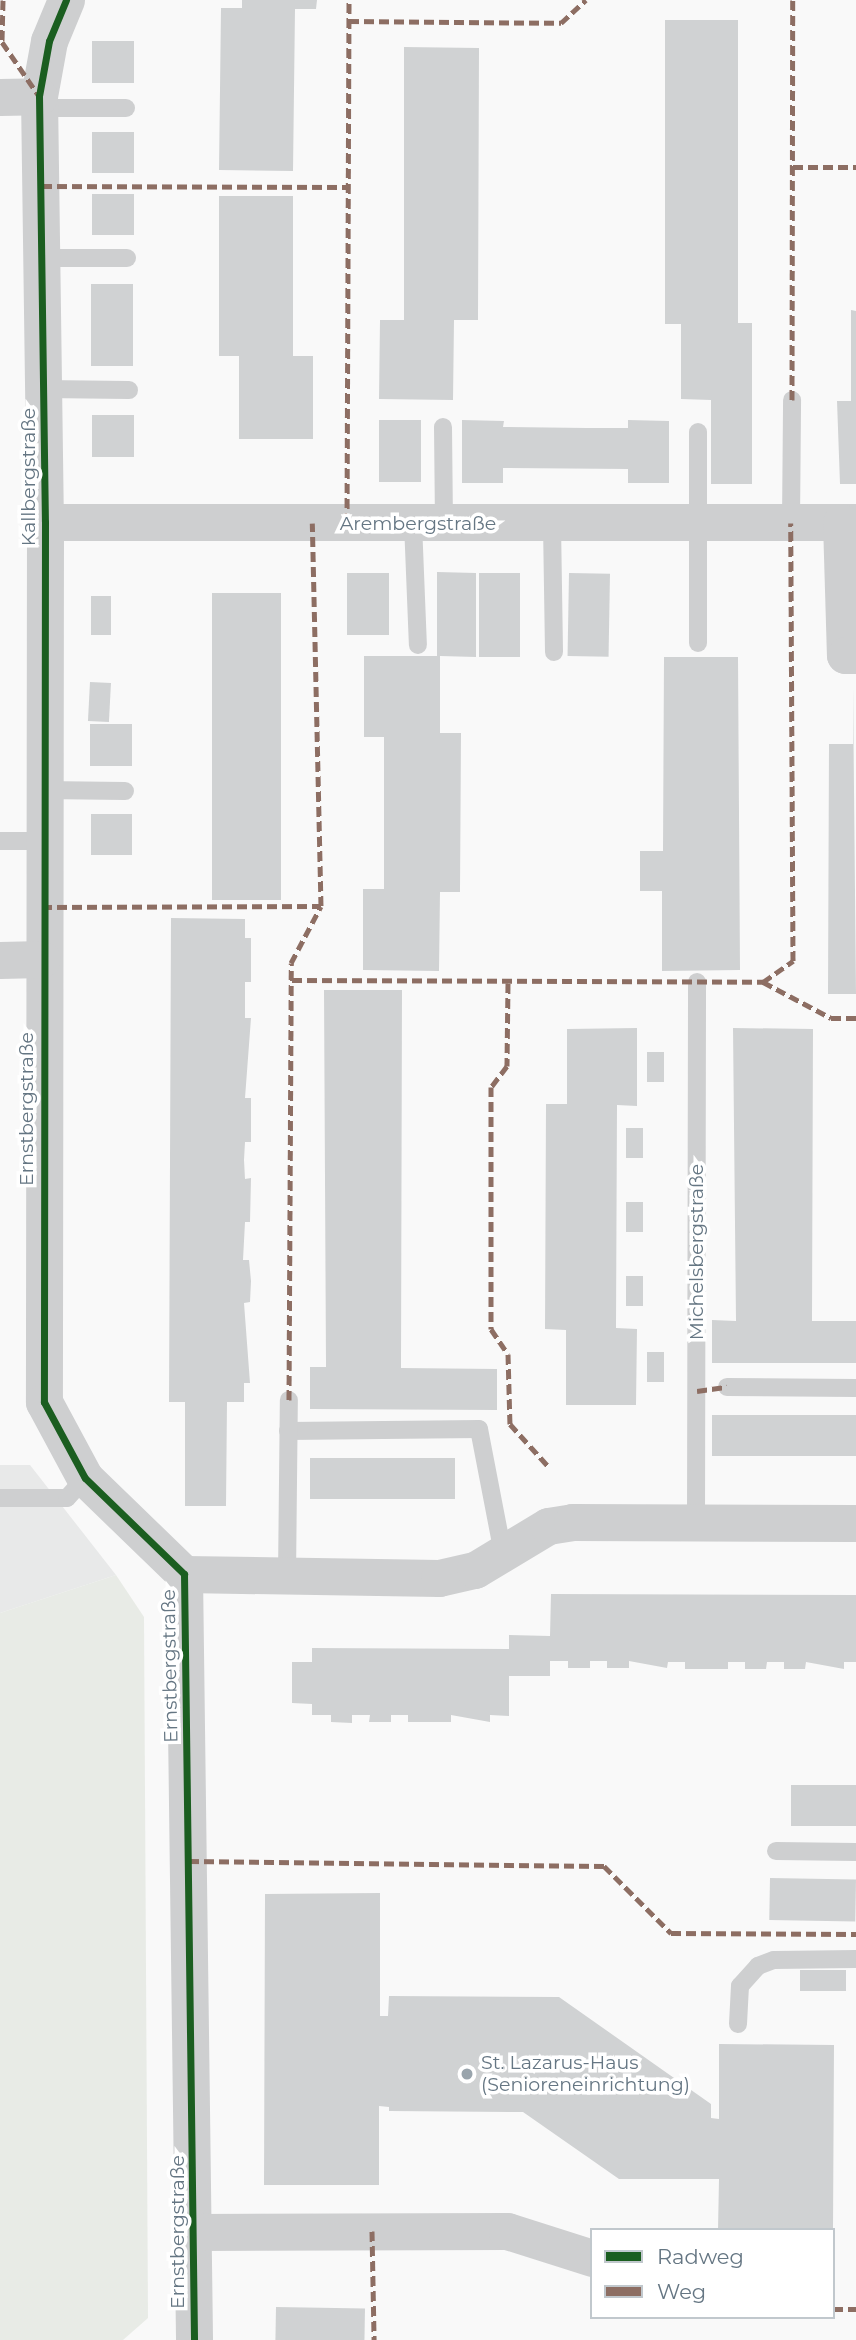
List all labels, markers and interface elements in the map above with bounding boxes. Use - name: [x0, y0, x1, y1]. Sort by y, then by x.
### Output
- street label: Kallbergstraße: [18, 408, 40, 546]
- street label: Arembergstraße: [340, 513, 496, 535]
- street label: Ernstbergstraße: [16, 1032, 38, 1186]
- street label: Michelsbergstraße: [686, 1164, 708, 1340]
- street label: Ernstbergstraße: [157, 1589, 183, 1743]
- place label: St. Lazarus-Haus (Senioreneinrichtung): [481, 2052, 690, 2096]
- marker: St. Lazarus-Haus (Senioreneinrichtung): [459, 2066, 475, 2082]
- street label: Ernstbergstraße: [167, 2155, 189, 2309]
- legend: [590, 2228, 835, 2319]
- text: Radweg: [657, 2244, 744, 2269]
- text: Weg: [657, 2279, 706, 2304]

